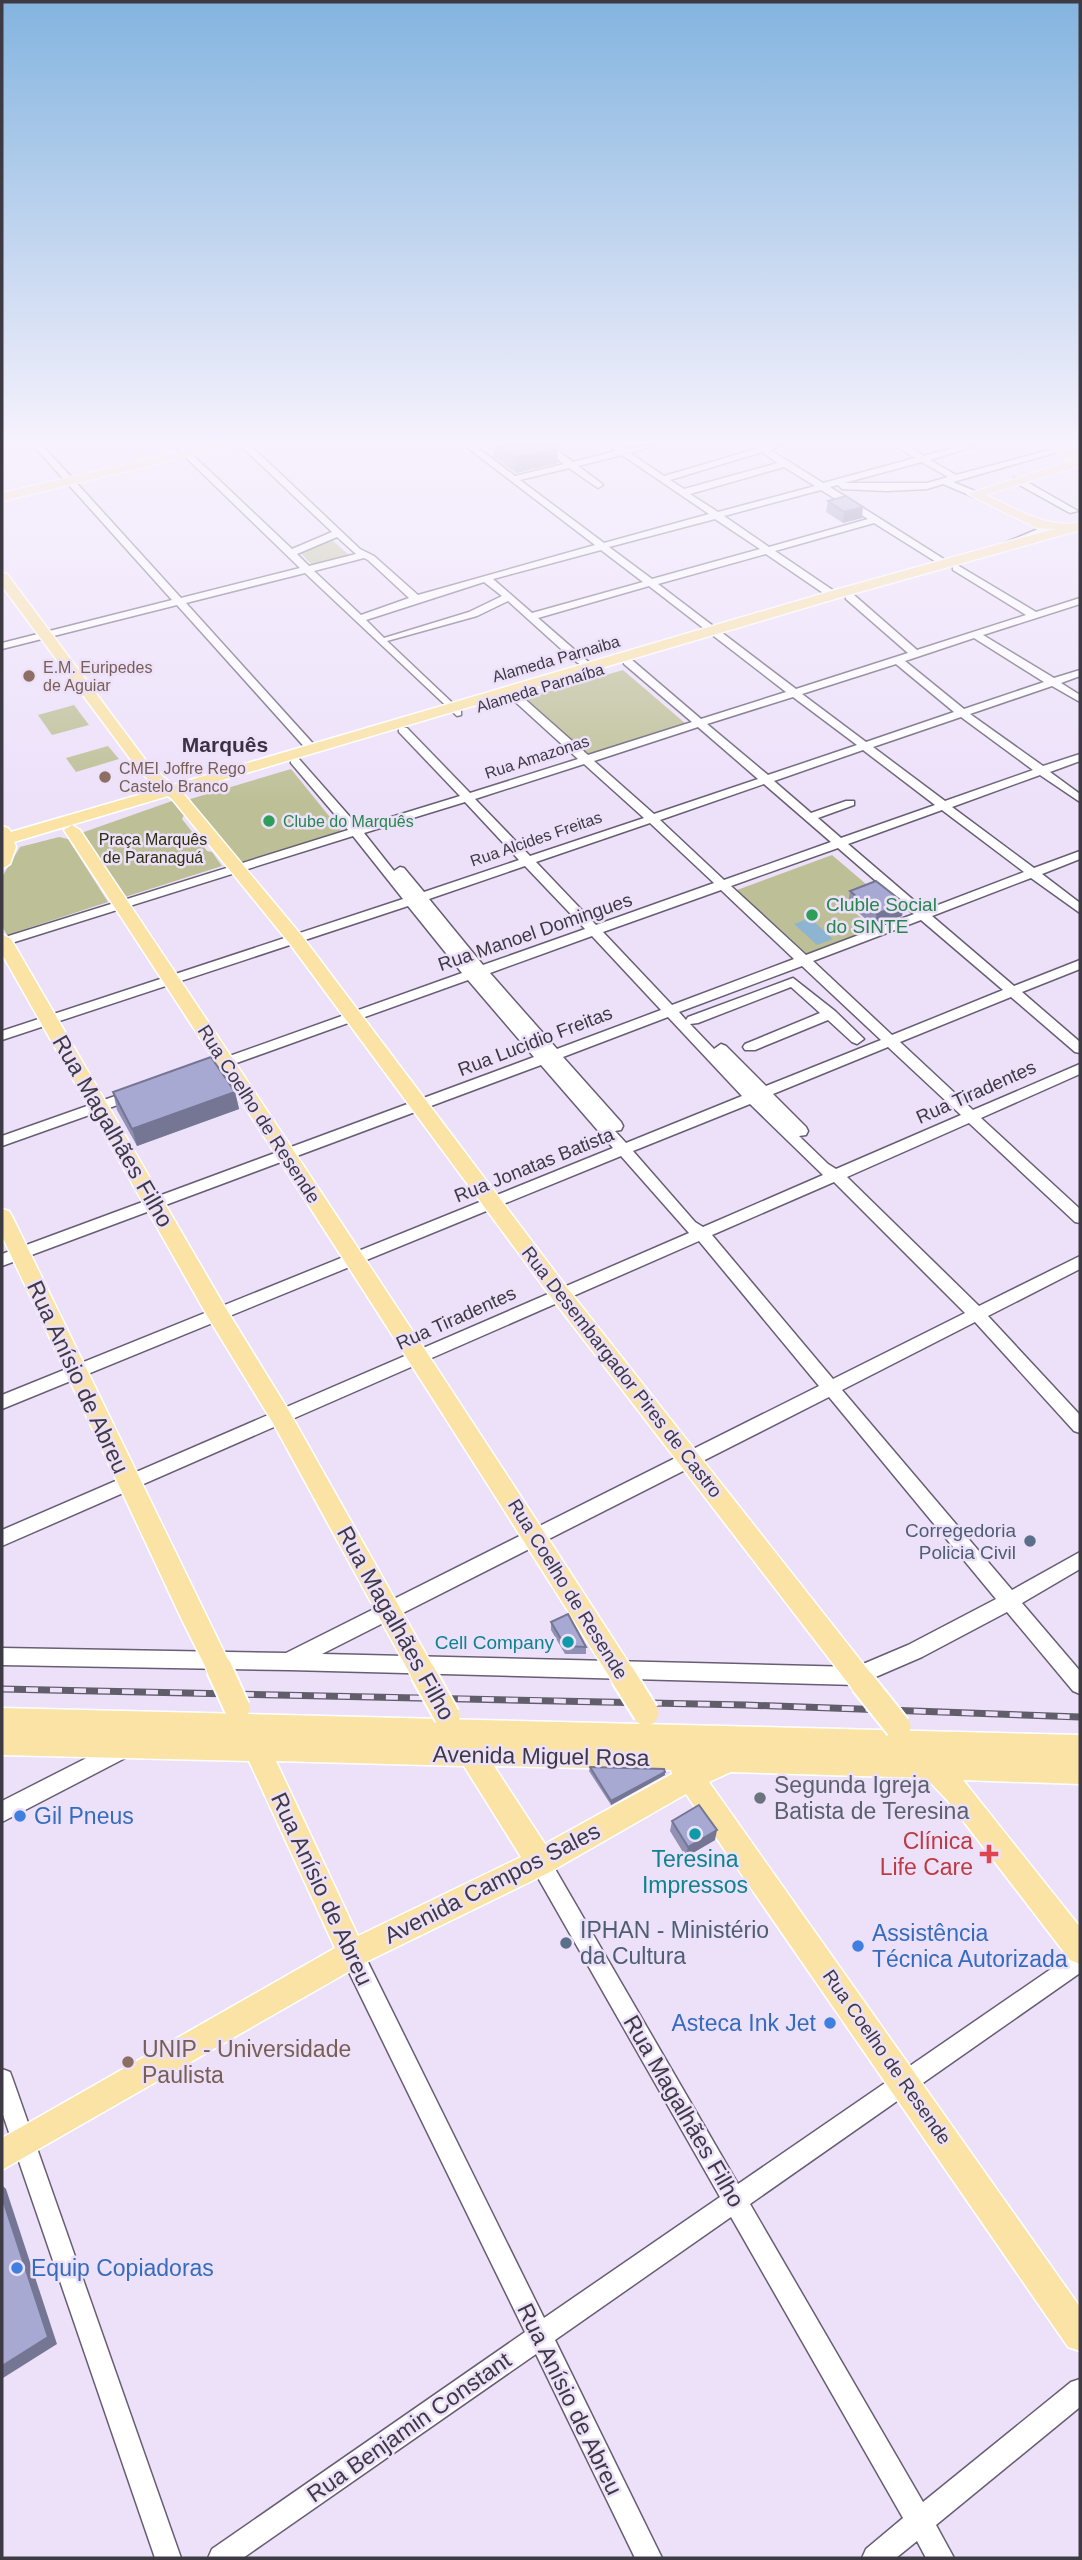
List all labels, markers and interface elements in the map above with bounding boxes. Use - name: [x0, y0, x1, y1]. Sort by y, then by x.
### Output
- street label: Alameda Parnaiba: [490, 633, 622, 685]
- place label: E.M. Euripedes de Aguiar: [43, 659, 152, 694]
- street label: Alameda Parnaíba: [474, 660, 606, 716]
- marker: E.M. Euripedes de Aguiar: [21, 668, 37, 684]
- street label: Rua Amazonas: [483, 732, 591, 782]
- district label: Marquês: [182, 733, 268, 756]
- place label: CMEI Joffre Rego Castelo Branco: [119, 760, 246, 795]
- marker: CMEI Joffre Rego Castelo Branco: [97, 769, 113, 785]
- street label: Rua Alcides Freitas: [468, 809, 604, 869]
- marker: Clube do Marquês: [261, 813, 277, 829]
- place label: Clube do Marquês: [283, 813, 414, 830]
- park label: Praça Marquês de Paranaguá: [99, 831, 207, 866]
- street label: Rua Manoel Domingues: [435, 889, 635, 975]
- place label: Cluble Social do SINTE: [826, 894, 937, 937]
- marker: Cluble Social do SINTE: [804, 907, 820, 923]
- street label: Rua Lucidio Freitas: [455, 1002, 615, 1080]
- street label: Rua Coelho de Resende: [194, 1021, 324, 1207]
- street label: Rua Magalhães Filho: [47, 1030, 179, 1232]
- street label: Rua Tiradentes: [913, 1056, 1039, 1128]
- street label: Rua Jonatas Batista: [451, 1123, 617, 1207]
- street label: Rua Desembargador Pires de Castro: [517, 1242, 727, 1502]
- street label: Rua Anísio de Abreu: [22, 1276, 134, 1478]
- street label: Rua Tiradentes: [393, 1282, 519, 1354]
- street label: Rua Coelho de Resende: [504, 1495, 632, 1683]
- place label: Corregedoria Policia Civil: [905, 1520, 1016, 1563]
- street label: Rua Magalhães Filho: [332, 1522, 460, 1724]
- marker: Corregedoria Policia Civil: [1022, 1533, 1038, 1549]
- place label: Cell Company: [435, 1632, 554, 1653]
- marker: Cell Company: [560, 1634, 576, 1650]
- street label: Avenida Miguel Rosa: [432, 1741, 650, 1771]
- place label: Segunda Igreja Batista de Teresina: [774, 1772, 969, 1824]
- street label: Rua Anísio de Abreu: [266, 1788, 378, 1990]
- marker: Segunda Igreja Batista de Teresina: [752, 1790, 768, 1806]
- place label: Gil Pneus: [34, 1803, 134, 1829]
- marker: Gil Pneus: [12, 1808, 28, 1824]
- street label: Avenida Campos Sales: [380, 1817, 604, 1949]
- marker: Teresina Impressos: [687, 1826, 703, 1842]
- place label: Clínica Life Care: [880, 1828, 973, 1880]
- marker: Clínica Life Care: [979, 1844, 999, 1864]
- place label: Teresina Impressos: [642, 1846, 748, 1898]
- place label: IPHAN - Ministério da Cultura: [580, 1917, 769, 1969]
- place label: Assistência Técnica Autorizada: [872, 1920, 1068, 1972]
- marker: IPHAN - Ministério da Cultura: [558, 1935, 574, 1951]
- marker: Assistência Técnica Autorizada: [850, 1938, 866, 1954]
- street label: Rua Coelho de Resende: [819, 1966, 955, 2148]
- street label: Rua Magalhães Filho: [618, 2010, 750, 2212]
- place label: Asteca Ink Jet: [672, 2010, 817, 2036]
- marker: Asteca Ink Jet: [822, 2015, 838, 2031]
- place label: UNIP - Universidade Paulista: [142, 2036, 351, 2088]
- marker: UNIP - Universidade Paulista: [120, 2054, 136, 2070]
- place label: Equip Copiadoras: [31, 2255, 214, 2281]
- marker: Equip Copiadoras: [9, 2260, 25, 2276]
- street label: Rua Anísio de Abreu: [512, 2299, 628, 2499]
- street label: Rua Benjamin Constant: [302, 2346, 516, 2507]

